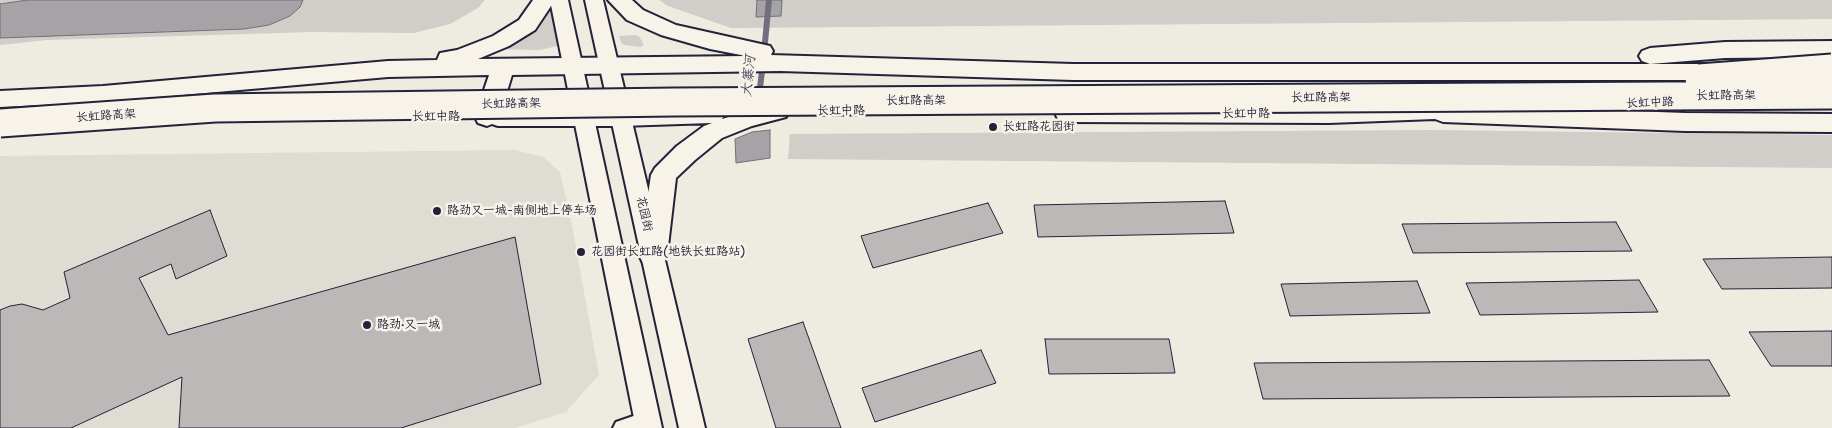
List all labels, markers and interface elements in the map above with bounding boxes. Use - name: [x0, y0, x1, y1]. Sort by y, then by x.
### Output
- water label: 大寨河: [738, 54, 760, 98]
- street label: 长虹路高架: [1696, 89, 1756, 103]
- street label: 长虹路高架: [1291, 91, 1351, 105]
- street label: 长虹路高架: [886, 94, 946, 108]
- street label: 长虹中路: [1626, 95, 1674, 111]
- street label: 长虹路高架: [481, 96, 541, 112]
- street label: 长虹中路: [817, 104, 865, 118]
- street label: 长虹路高架: [76, 107, 136, 125]
- street label: 长虹中路: [1222, 107, 1270, 121]
- street label: 长虹中路: [412, 110, 460, 124]
- place label: 长虹路花园街: [1003, 120, 1075, 134]
- marker: 长虹路花园街: [987, 121, 999, 133]
- street label: 花园街: [633, 195, 655, 233]
- place label: 路劲又一城-南侧地上停车场: [447, 204, 597, 218]
- marker: 路劲又一城-南侧地上停车场: [431, 205, 443, 217]
- place label: 花园街长虹路(地铁长虹路站): [591, 245, 745, 259]
- marker: 花园街长虹路(地铁长虹路站): [575, 246, 587, 258]
- place label: 路劲·又一城: [377, 318, 440, 332]
- marker: 路劲·又一城: [361, 319, 373, 331]

